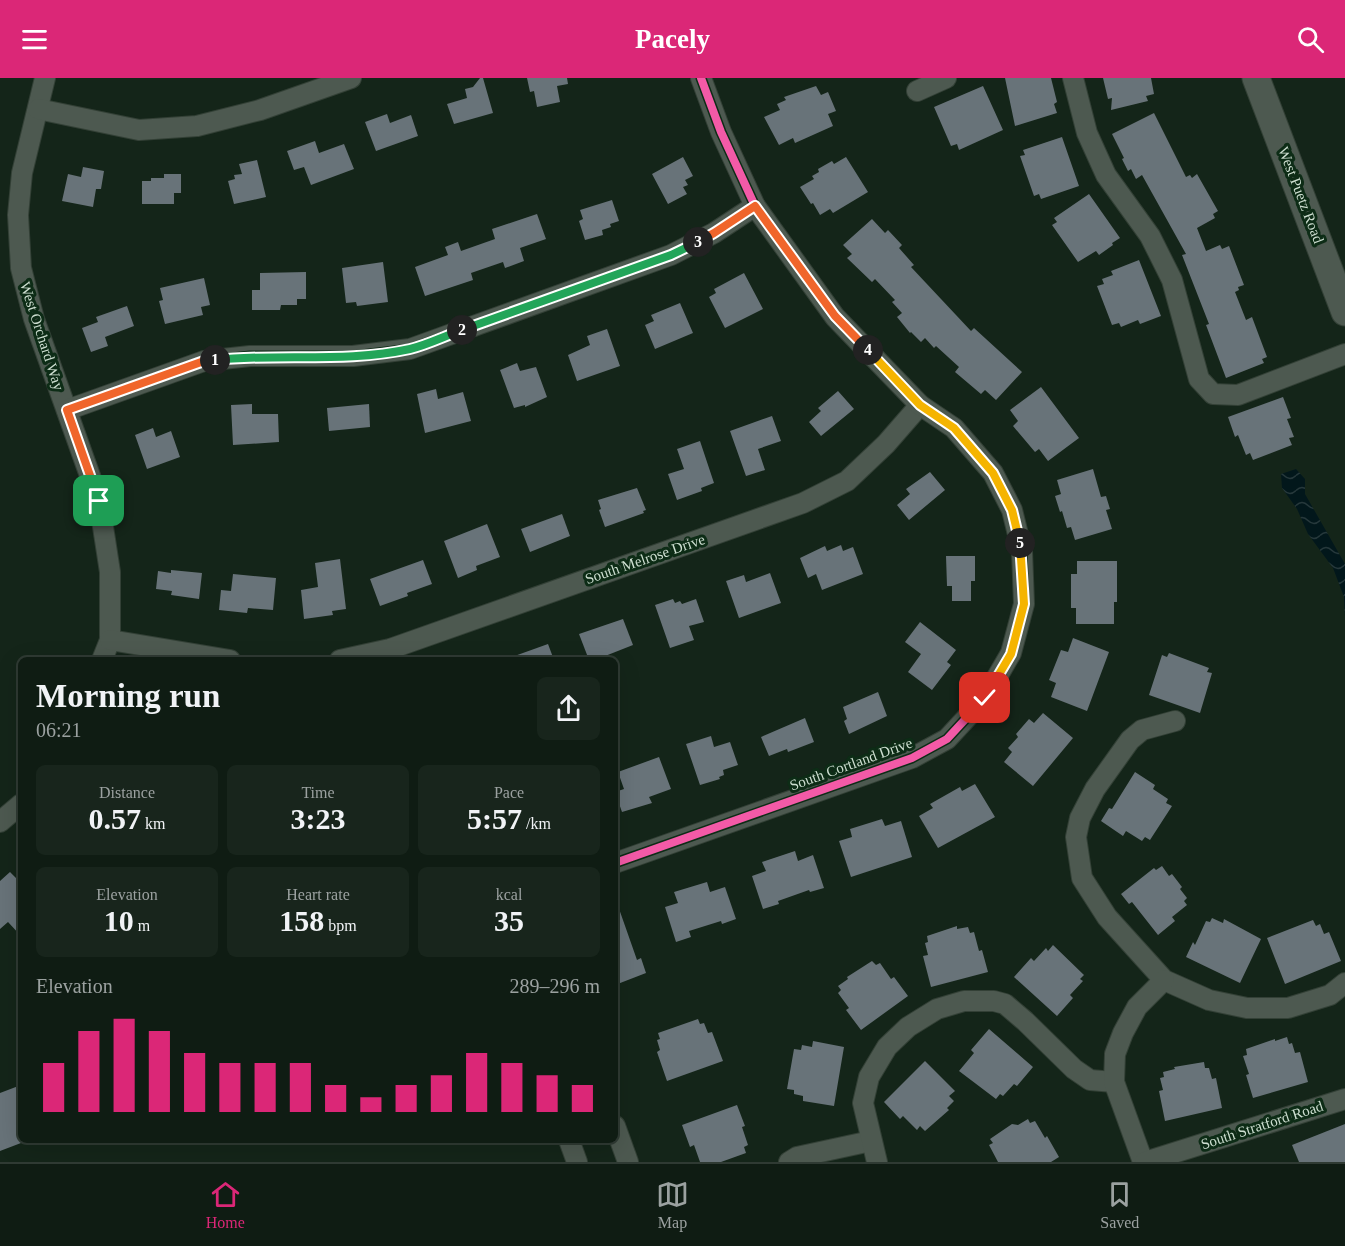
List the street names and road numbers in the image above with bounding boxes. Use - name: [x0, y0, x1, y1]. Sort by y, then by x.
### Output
- street label: West Puetz Road: [1275, 144, 1327, 246]
- street label: West Orchard Way: [17, 280, 67, 393]
- street label: South Melrose Drive: [583, 531, 707, 587]
- street label: South Cortland Drive: [788, 734, 915, 794]
- street label: South Stratford Road: [1199, 1098, 1326, 1152]

